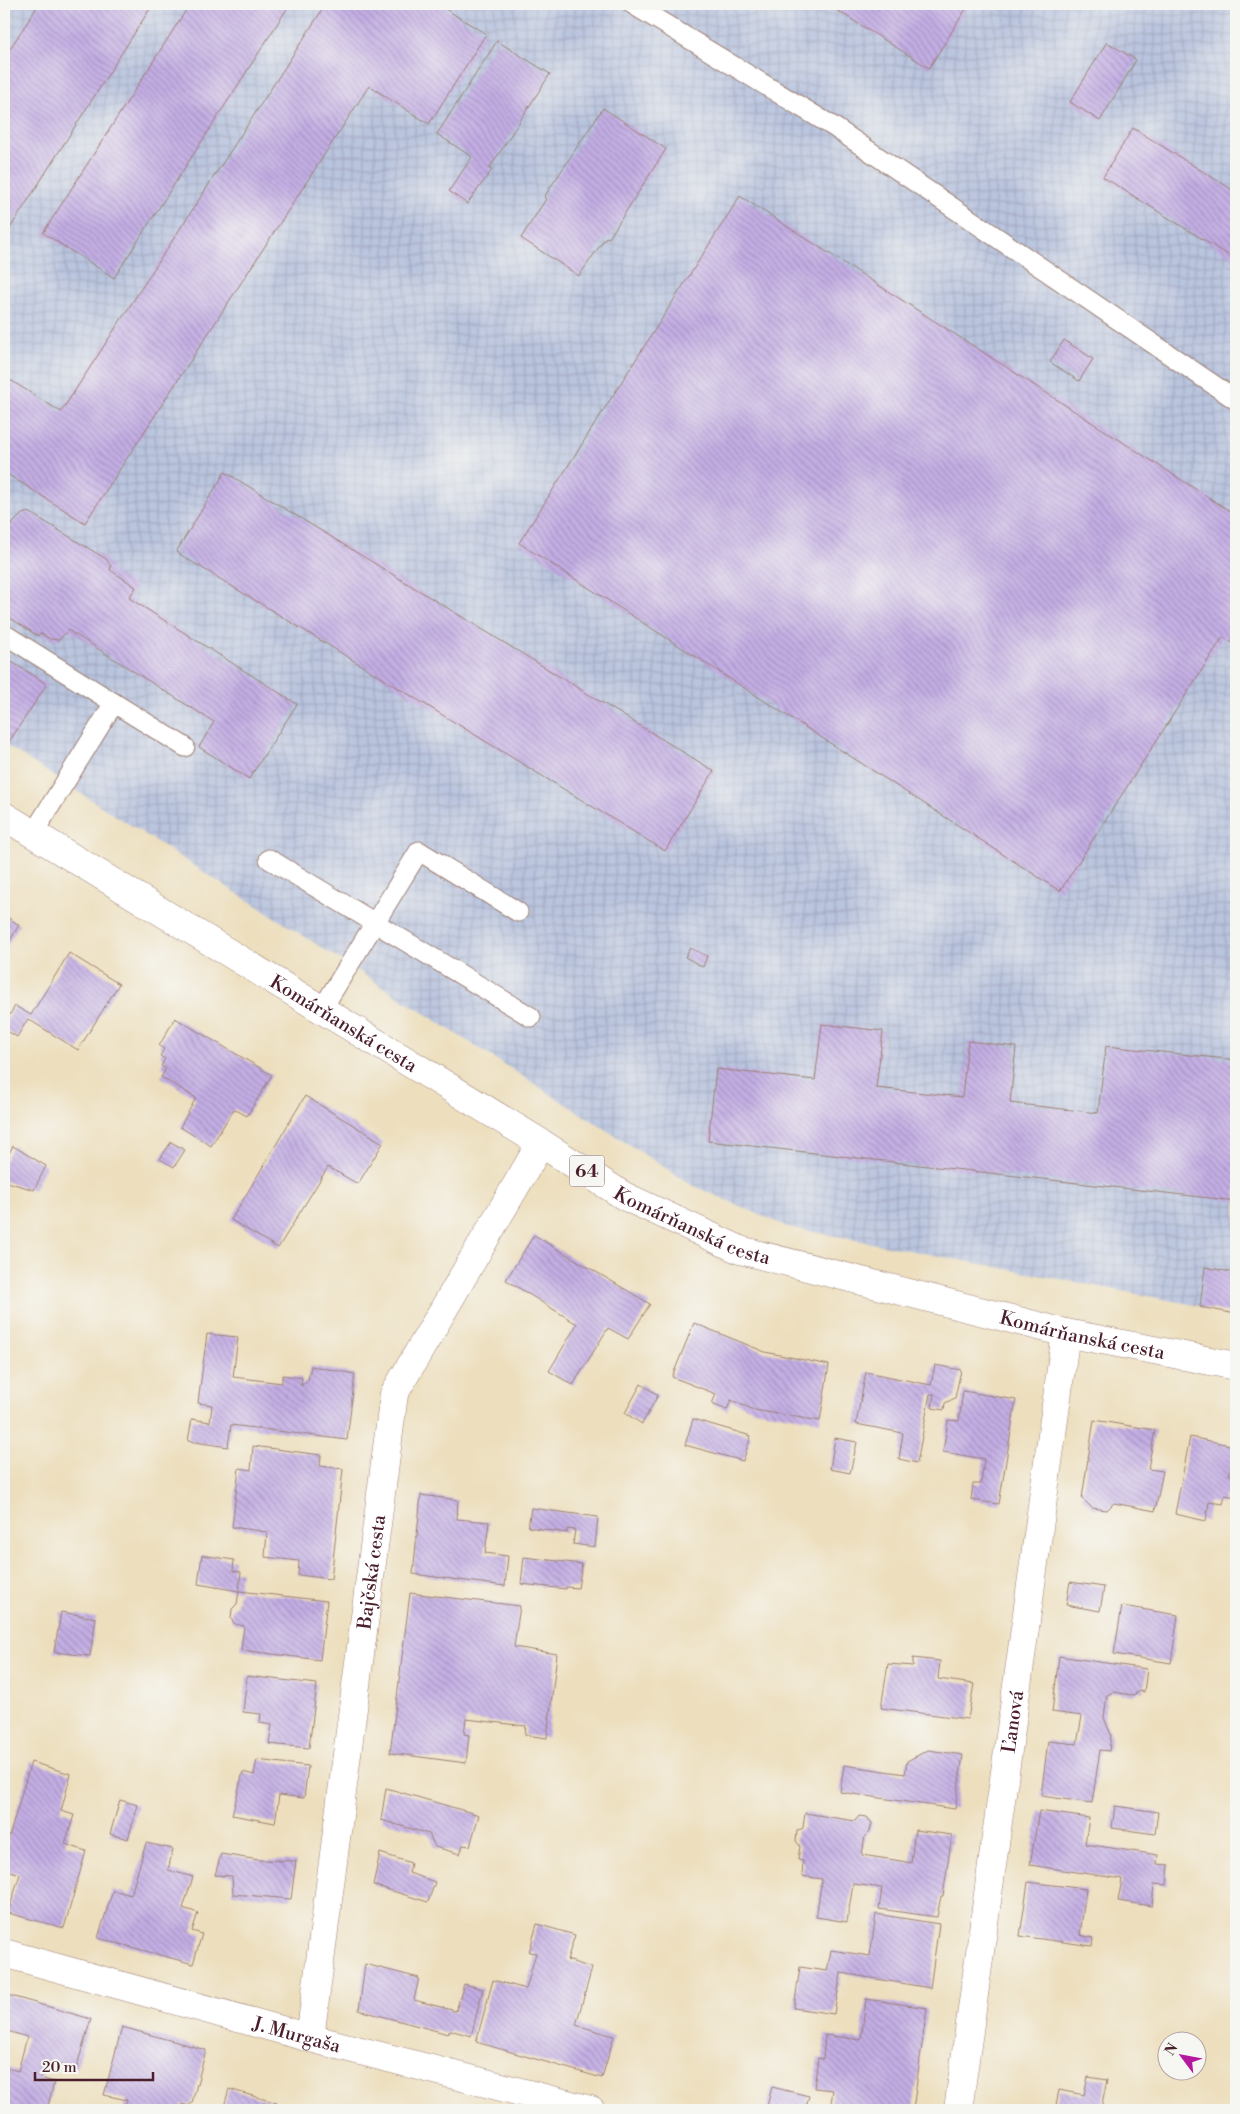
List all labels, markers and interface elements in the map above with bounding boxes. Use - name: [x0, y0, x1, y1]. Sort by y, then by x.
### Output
- street label: Komárňanská cesta: [265, 970, 422, 1078]
- road number: 64: [570, 1156, 604, 1186]
- street label: Komárňanská cesta: [609, 1182, 773, 1270]
- street label: Komárňanská cesta: [997, 1306, 1167, 1365]
- street label: Bajčská cesta: [352, 1513, 391, 1632]
- street label: Ľanová: [997, 1689, 1029, 1755]
- street label: J. Murgaša: [249, 2011, 343, 2058]
- north arrow: [1158, 2032, 1208, 2082]
- text: N: [1161, 2040, 1182, 2059]
- scale bar: [35, 2049, 152, 2081]
- text: 20 m: [42, 2058, 77, 2077]

